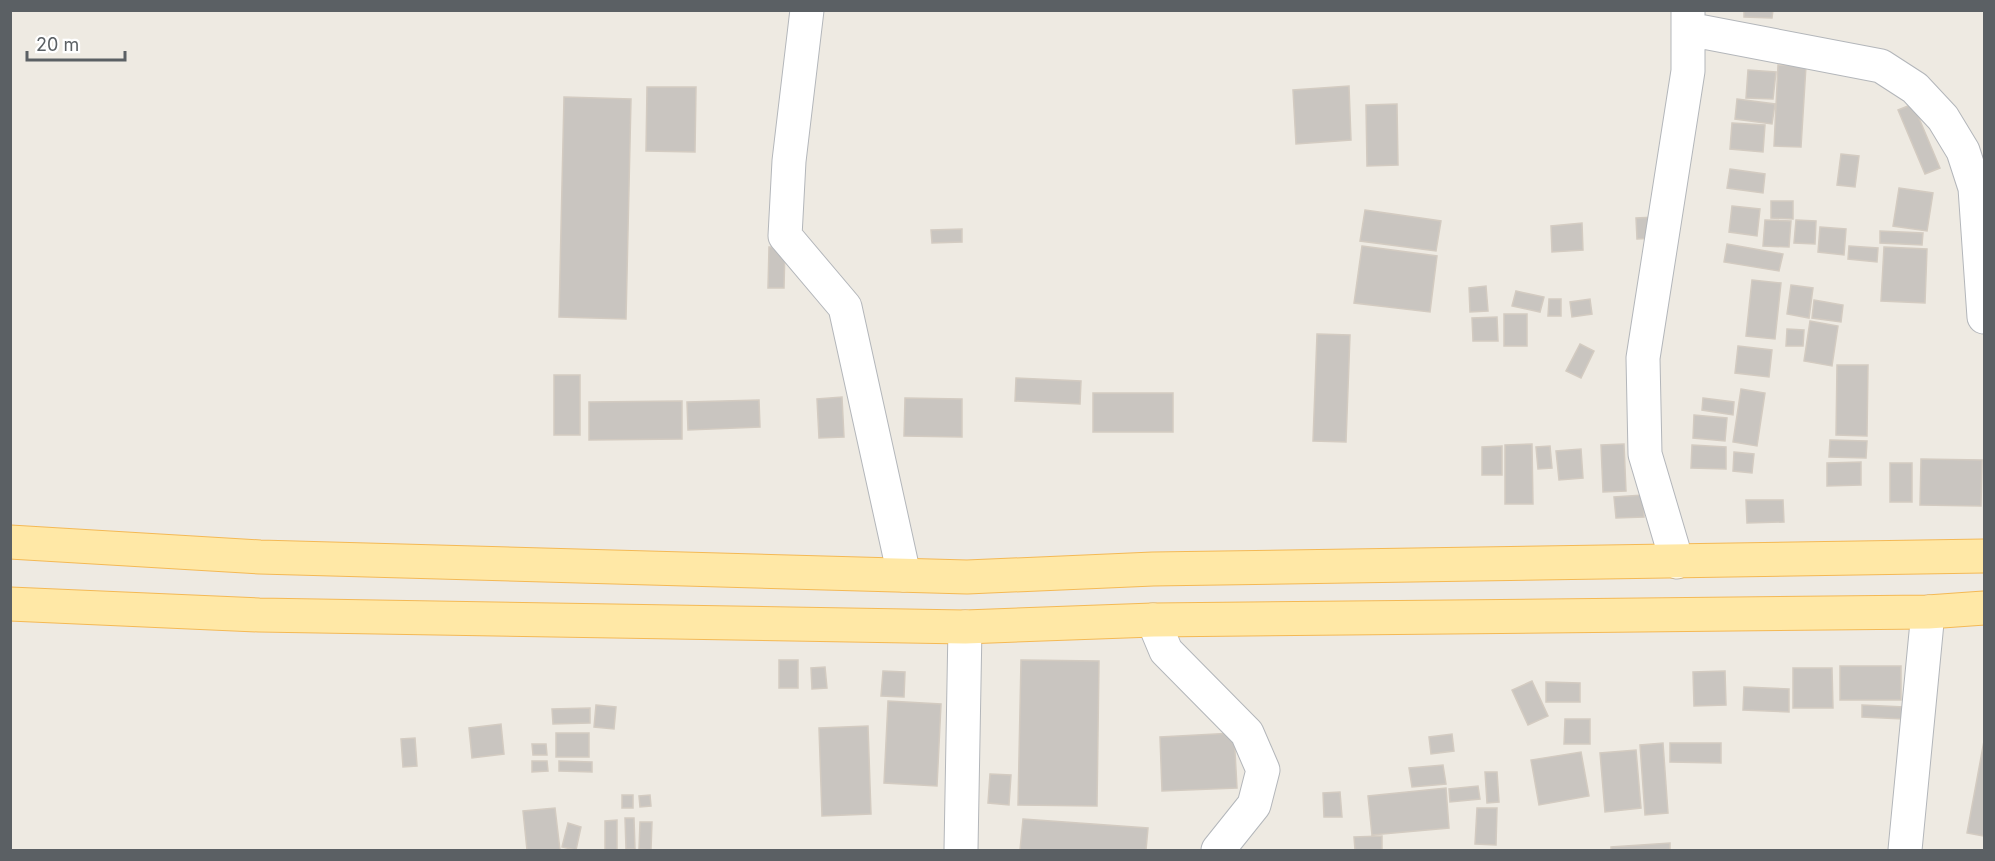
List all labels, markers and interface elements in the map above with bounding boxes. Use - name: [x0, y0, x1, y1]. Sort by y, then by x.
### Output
- scale bar: [27, 24, 124, 62]
- text: 20 m: [36, 34, 79, 55]

